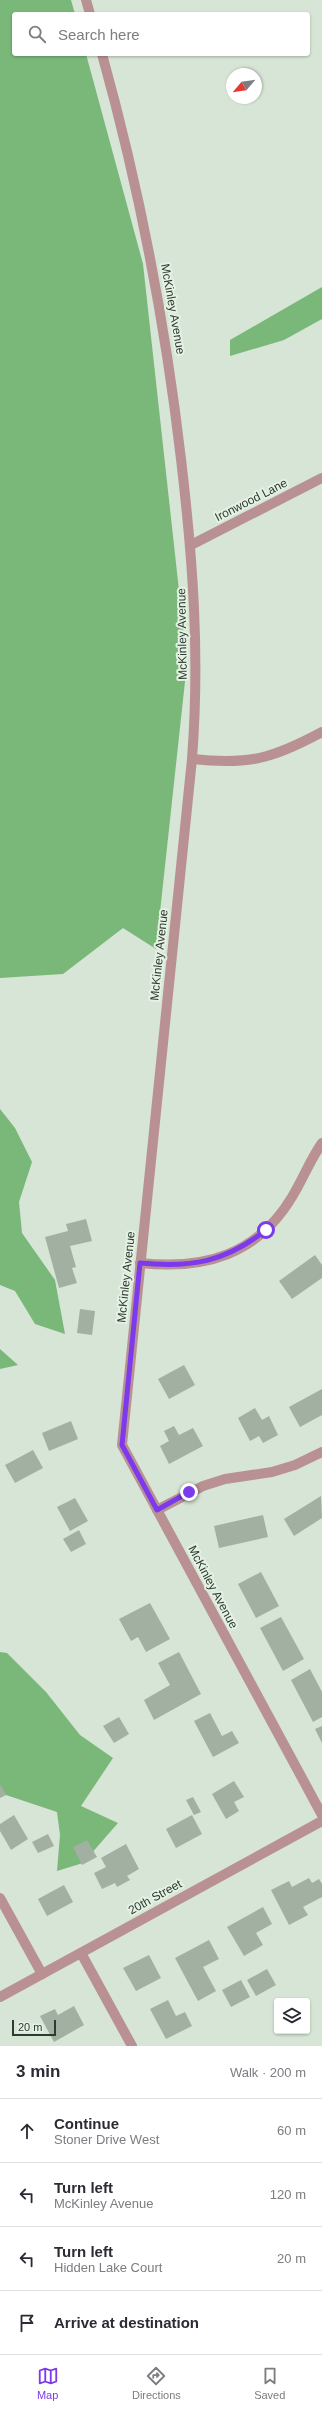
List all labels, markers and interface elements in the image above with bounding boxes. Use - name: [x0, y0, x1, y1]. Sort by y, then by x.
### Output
- search box: [12, 12, 310, 56]
- icon: search: [26, 23, 48, 45]
- text: Search here: [58, 26, 140, 43]
- north arrow: [226, 68, 262, 104]
- street label: McKinley Avenue: [158, 263, 188, 356]
- street label: Ironwood Lane: [212, 476, 290, 524]
- street label: McKinley Avenue: [174, 588, 190, 680]
- street label: McKinley Avenue: [147, 908, 171, 1001]
- route start: [257, 1221, 275, 1239]
- street label: McKinley Avenue: [114, 1230, 138, 1323]
- route end: [180, 1483, 198, 1501]
- street label: McKinley Avenue: [185, 1543, 241, 1631]
- street label: 20th Street: [126, 1876, 185, 1917]
- map controls: [274, 1998, 310, 2034]
- button: layers: [274, 1998, 310, 2034]
- scale bar: [12, 2018, 56, 2037]
- text: 20 m: [18, 2021, 42, 2033]
- text: 3 min: [16, 2062, 60, 2081]
- text: Walk · 200 m: [230, 2065, 306, 2080]
- text: Continue: [54, 2115, 119, 2132]
- icon: ahead: [16, 2120, 38, 2142]
- text: 60 m: [277, 2123, 306, 2138]
- text: Stoner Drive West: [54, 2132, 159, 2147]
- text: Turn left: [54, 2179, 113, 2196]
- icon: left: [16, 2184, 38, 2206]
- text: 120 m: [270, 2187, 306, 2202]
- text: McKinley Avenue: [54, 2196, 154, 2211]
- text: Turn left: [54, 2243, 113, 2260]
- icon: left: [16, 2248, 38, 2270]
- text: 20 m: [277, 2251, 306, 2266]
- text: Hidden Lake Court: [54, 2260, 162, 2275]
- icon: arrive: [16, 2312, 38, 2334]
- text: Arrive at destination: [54, 2314, 199, 2331]
- tab: Map: [37, 2365, 59, 2401]
- tab: Directions: [132, 2365, 181, 2401]
- tab: Saved: [254, 2365, 285, 2401]

